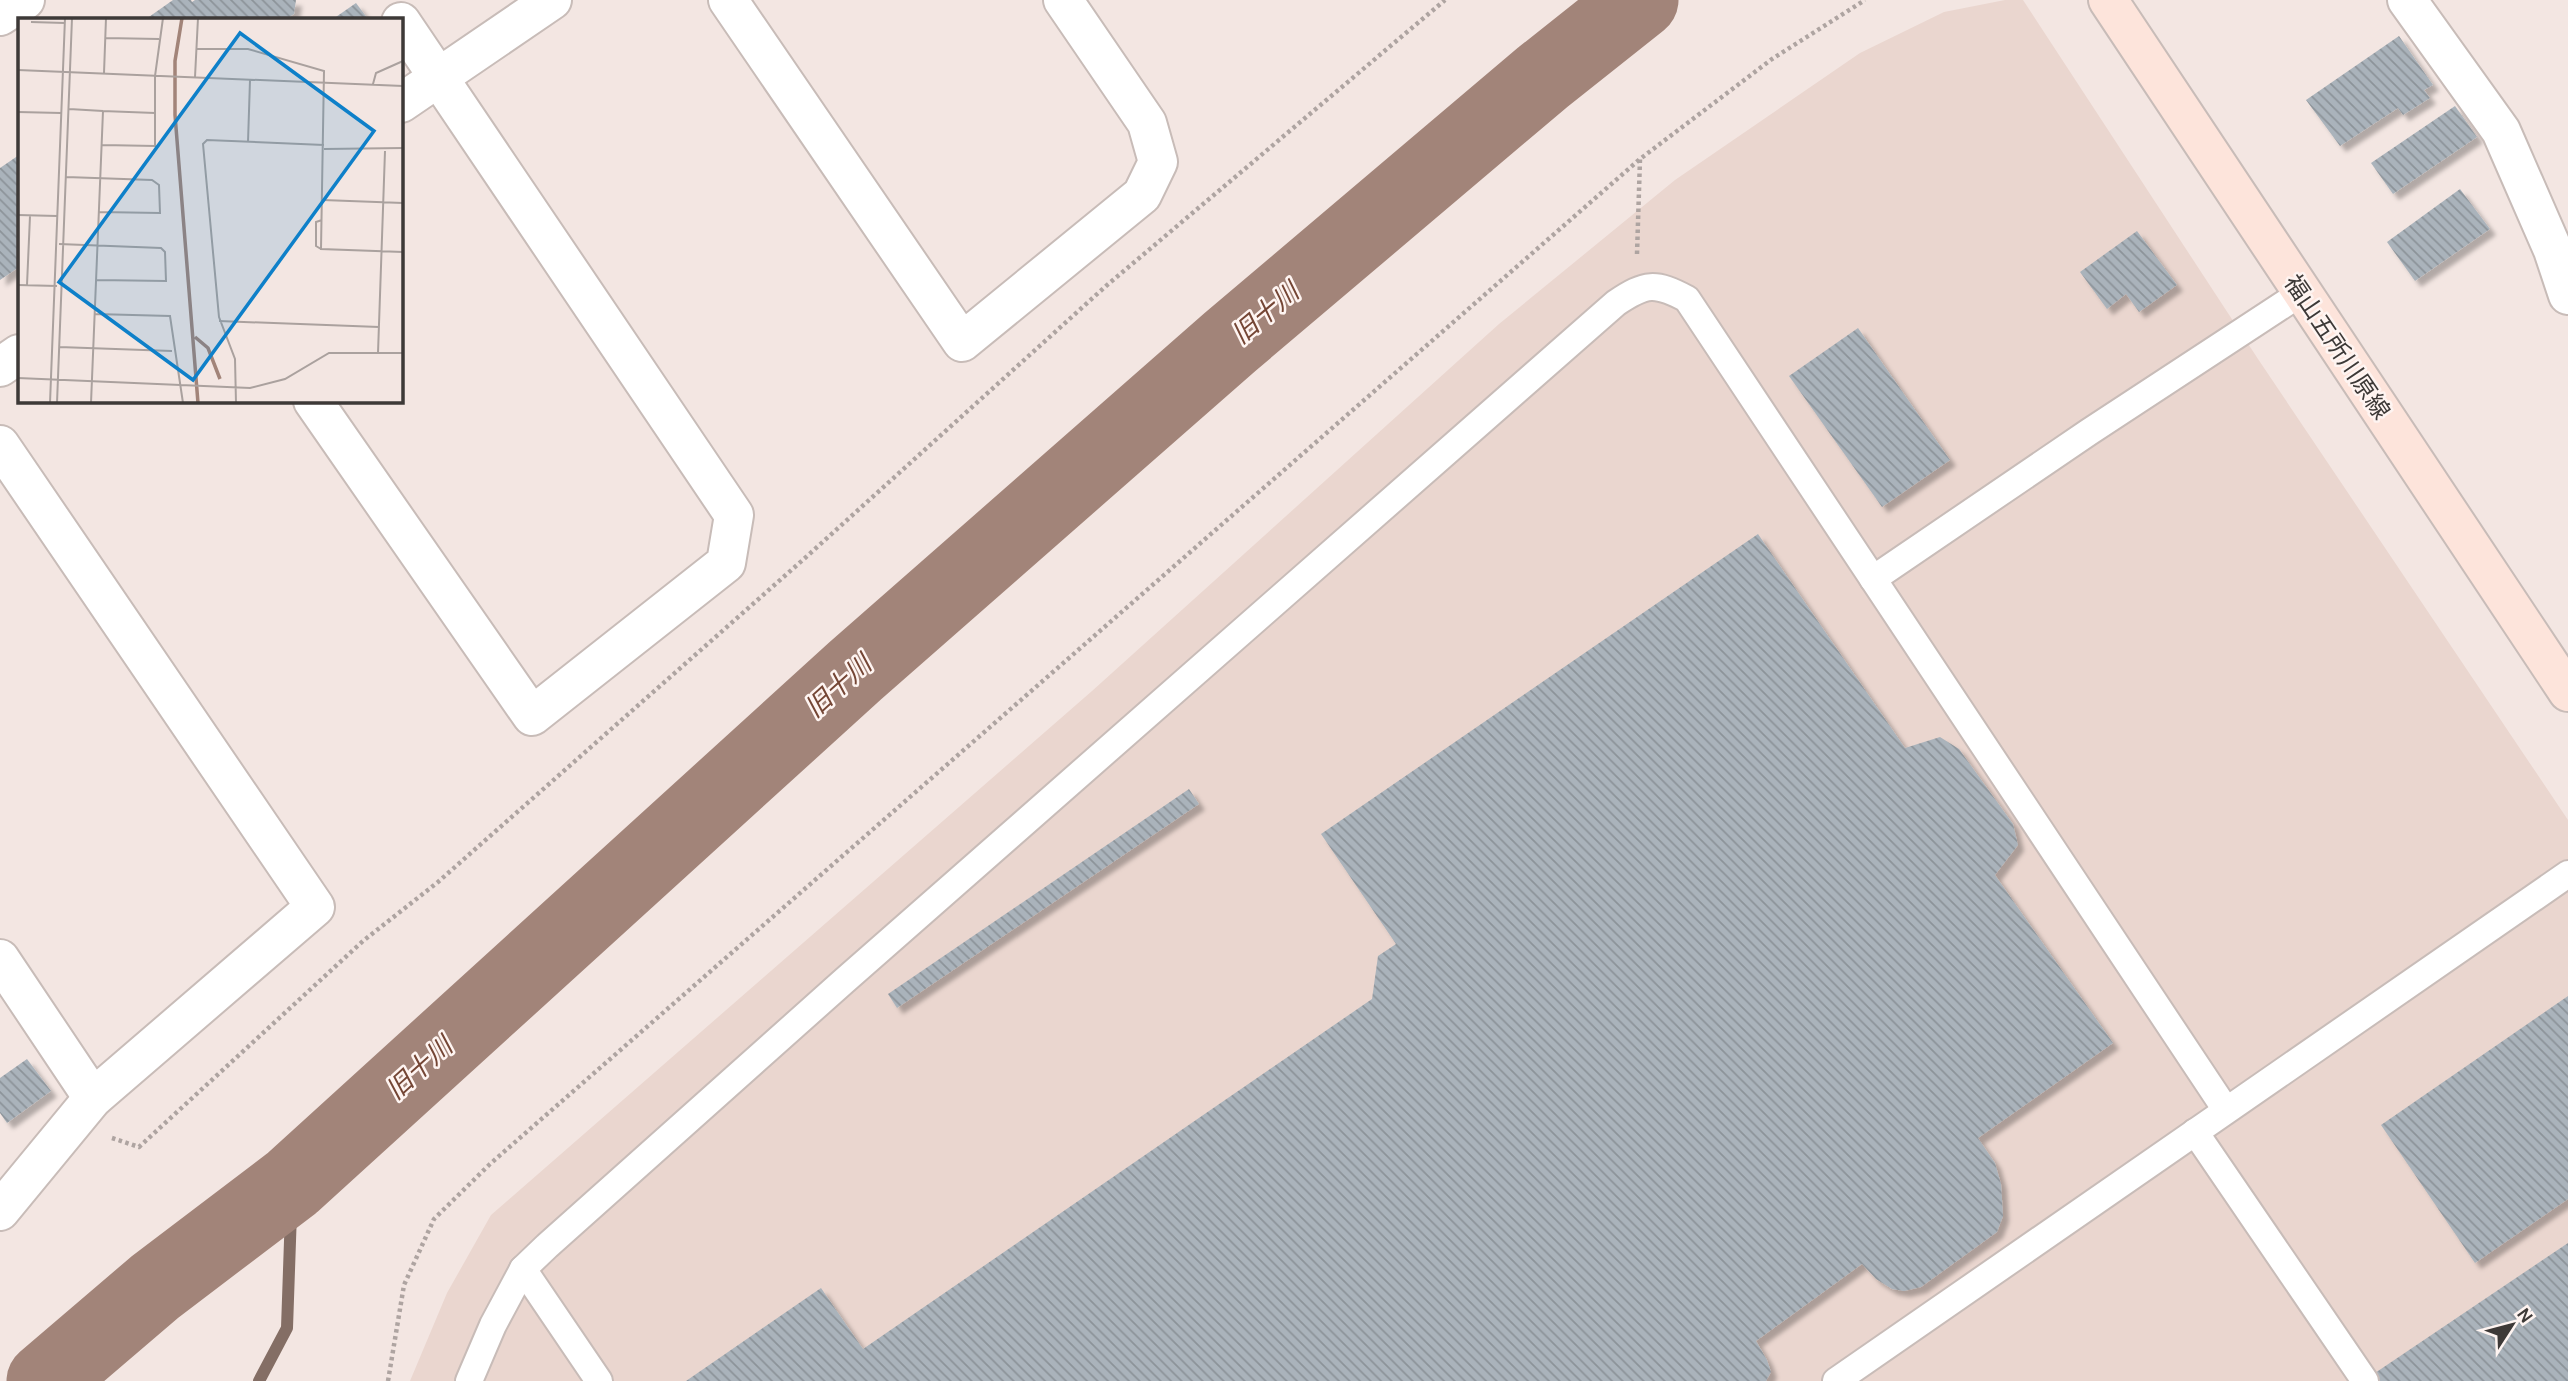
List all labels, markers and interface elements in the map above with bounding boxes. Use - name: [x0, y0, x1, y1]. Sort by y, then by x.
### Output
- inset map: [18, 18, 402, 402]
- street label: 福山五所川原線: [2278, 270, 2396, 424]
- water label: 旧十川: [1225, 275, 1307, 350]
- water label: 旧十川: [799, 647, 880, 724]
- water label: 旧十川: [380, 1029, 461, 1106]
- north arrow: [2477, 1290, 2547, 1360]
- text: N: [2512, 1304, 2538, 1328]

